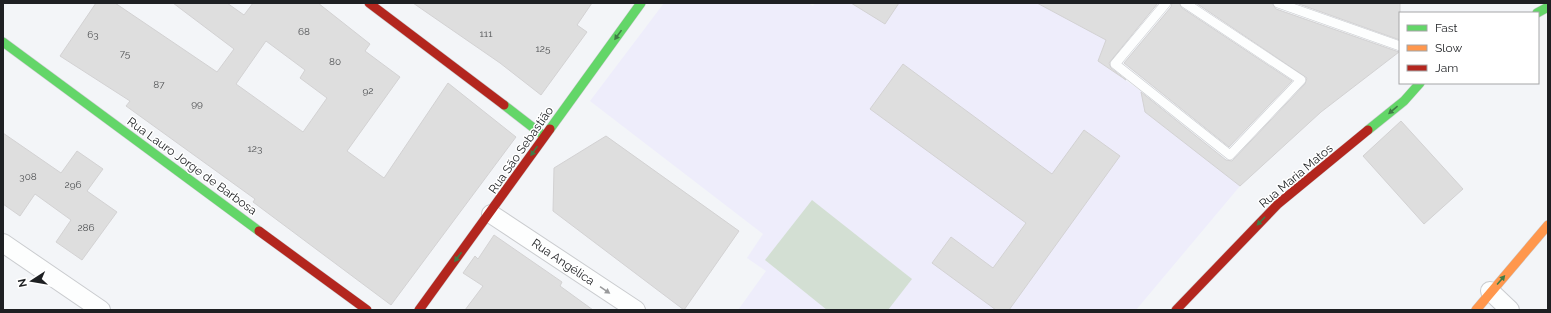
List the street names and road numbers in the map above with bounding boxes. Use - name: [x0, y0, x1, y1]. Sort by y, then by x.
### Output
- street label: Rua São Sebastião: [486, 104, 556, 196]
- street label: Rua Lauro Jorge de Barbosa: [125, 114, 259, 218]
- street label: Rua Maria Matos: [1256, 141, 1336, 211]
- street label: Rua Angélica: [529, 236, 597, 288]

